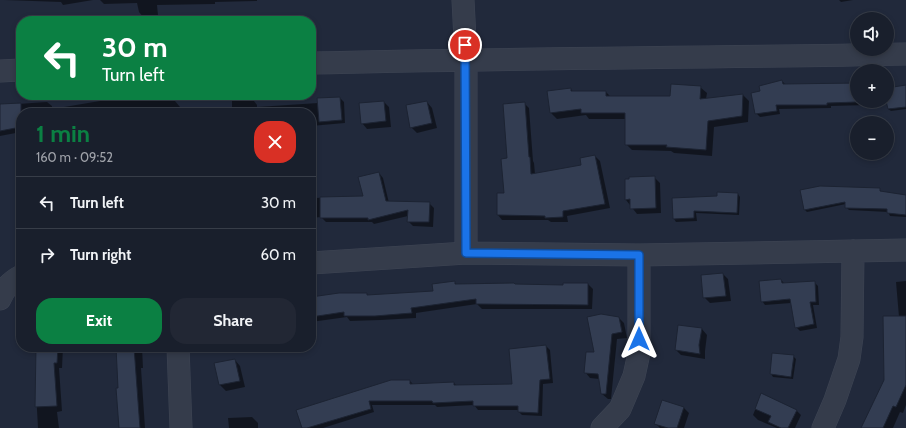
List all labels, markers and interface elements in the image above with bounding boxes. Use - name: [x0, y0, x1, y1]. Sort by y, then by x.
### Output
- map controls: [850, 12, 894, 160]
- button: sound: [850, 12, 894, 56]
- pin: [448, 28, 482, 62]
- text: 30 m: [102, 30, 168, 64]
- icon: left: [36, 32, 88, 84]
- icon: arrive: [454, 34, 476, 56]
- text: Turn left: [102, 64, 165, 86]
- button: +: [850, 64, 894, 108]
- button: −: [850, 116, 894, 160]
- text: 1 min: [36, 119, 90, 148]
- button: close: [254, 121, 296, 163]
- text: 160 m · 09:52: [36, 149, 113, 165]
- icon: left: [36, 192, 58, 214]
- text: Turn left: [70, 194, 124, 212]
- text: 30 m: [261, 194, 296, 212]
- icon: right: [36, 244, 58, 266]
- text: Turn right: [70, 246, 131, 264]
- text: 60 m: [260, 246, 296, 264]
- button: Exit: [36, 298, 162, 344]
- button: Share: [170, 298, 296, 344]
- position arrow: [618, 318, 660, 360]

